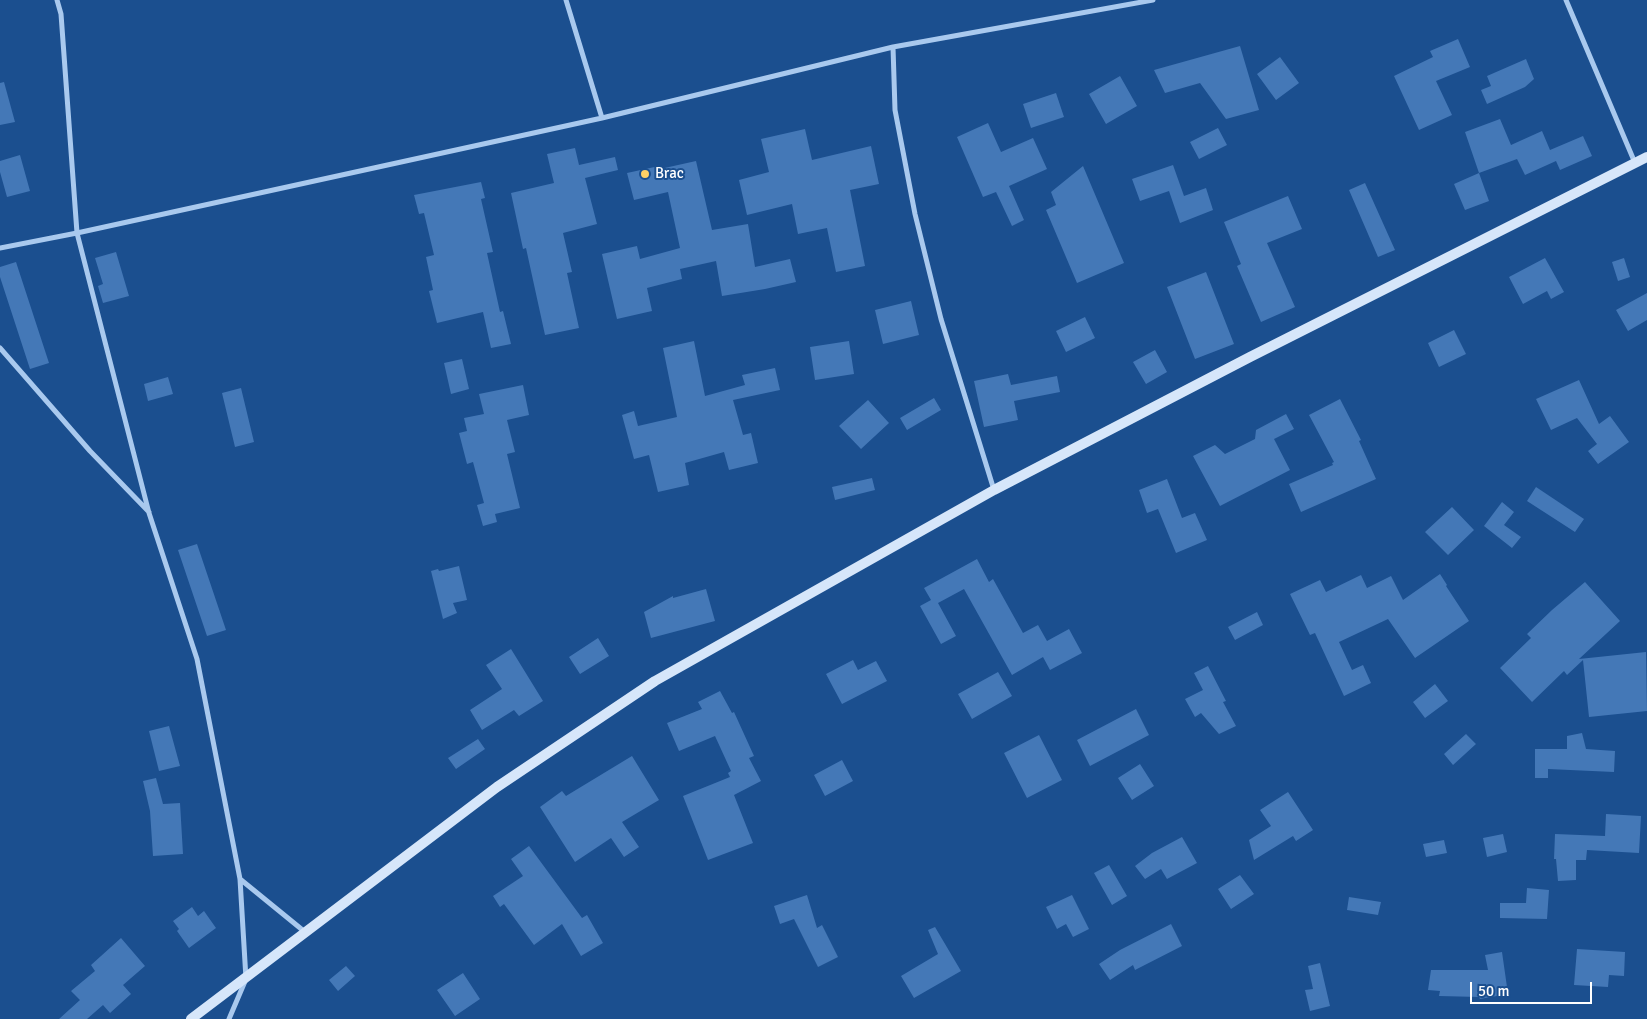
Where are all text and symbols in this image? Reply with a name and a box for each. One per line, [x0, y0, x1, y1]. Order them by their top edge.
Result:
place label: Brac [655, 165, 684, 183]
marker: Brac [639, 168, 651, 180]
scale bar [1472, 972, 1594, 1004]
text: 50 m [1478, 982, 1509, 1000]

